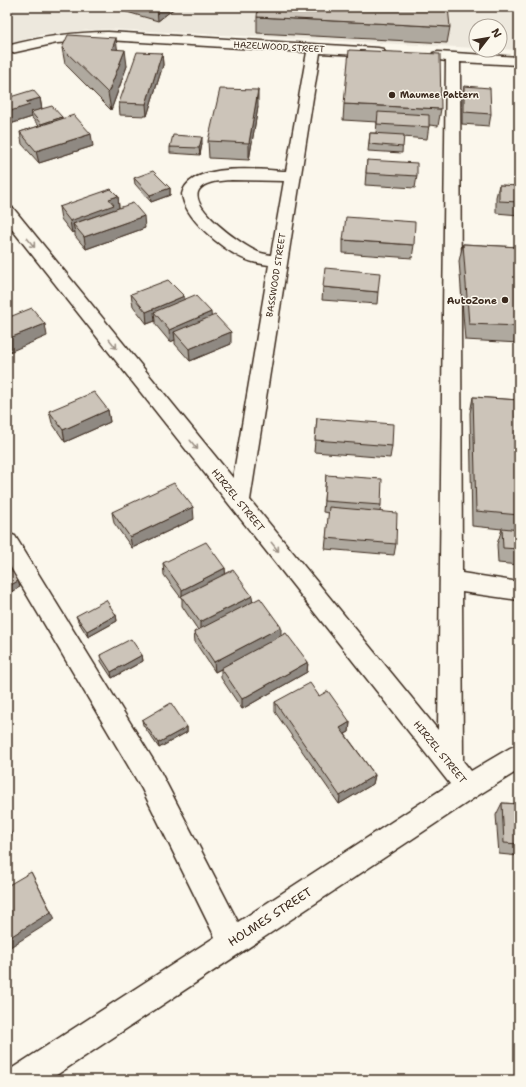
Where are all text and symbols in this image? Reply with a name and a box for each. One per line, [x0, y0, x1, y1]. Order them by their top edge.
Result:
north arrow [468, 18, 508, 58]
text: N [487, 26, 505, 41]
street label: HAZELWOOD STREET [233, 39, 325, 55]
place label: Maumee Pattern [400, 89, 479, 101]
marker: Maumee Pattern [387, 90, 397, 100]
street label: BASSWOOD STREET [263, 232, 289, 318]
one-way arrow [27, 237, 36, 248]
place label: AutoZone [447, 294, 497, 307]
marker: AutoZone [500, 295, 510, 305]
one-way arrow [108, 339, 117, 349]
one-way arrow [190, 440, 198, 451]
street label: HIRZEL STREET [209, 466, 267, 534]
one-way arrow [271, 541, 280, 552]
street label: HIRZEL STREET [411, 718, 469, 786]
street label: HOLMES STREET [225, 883, 316, 950]

